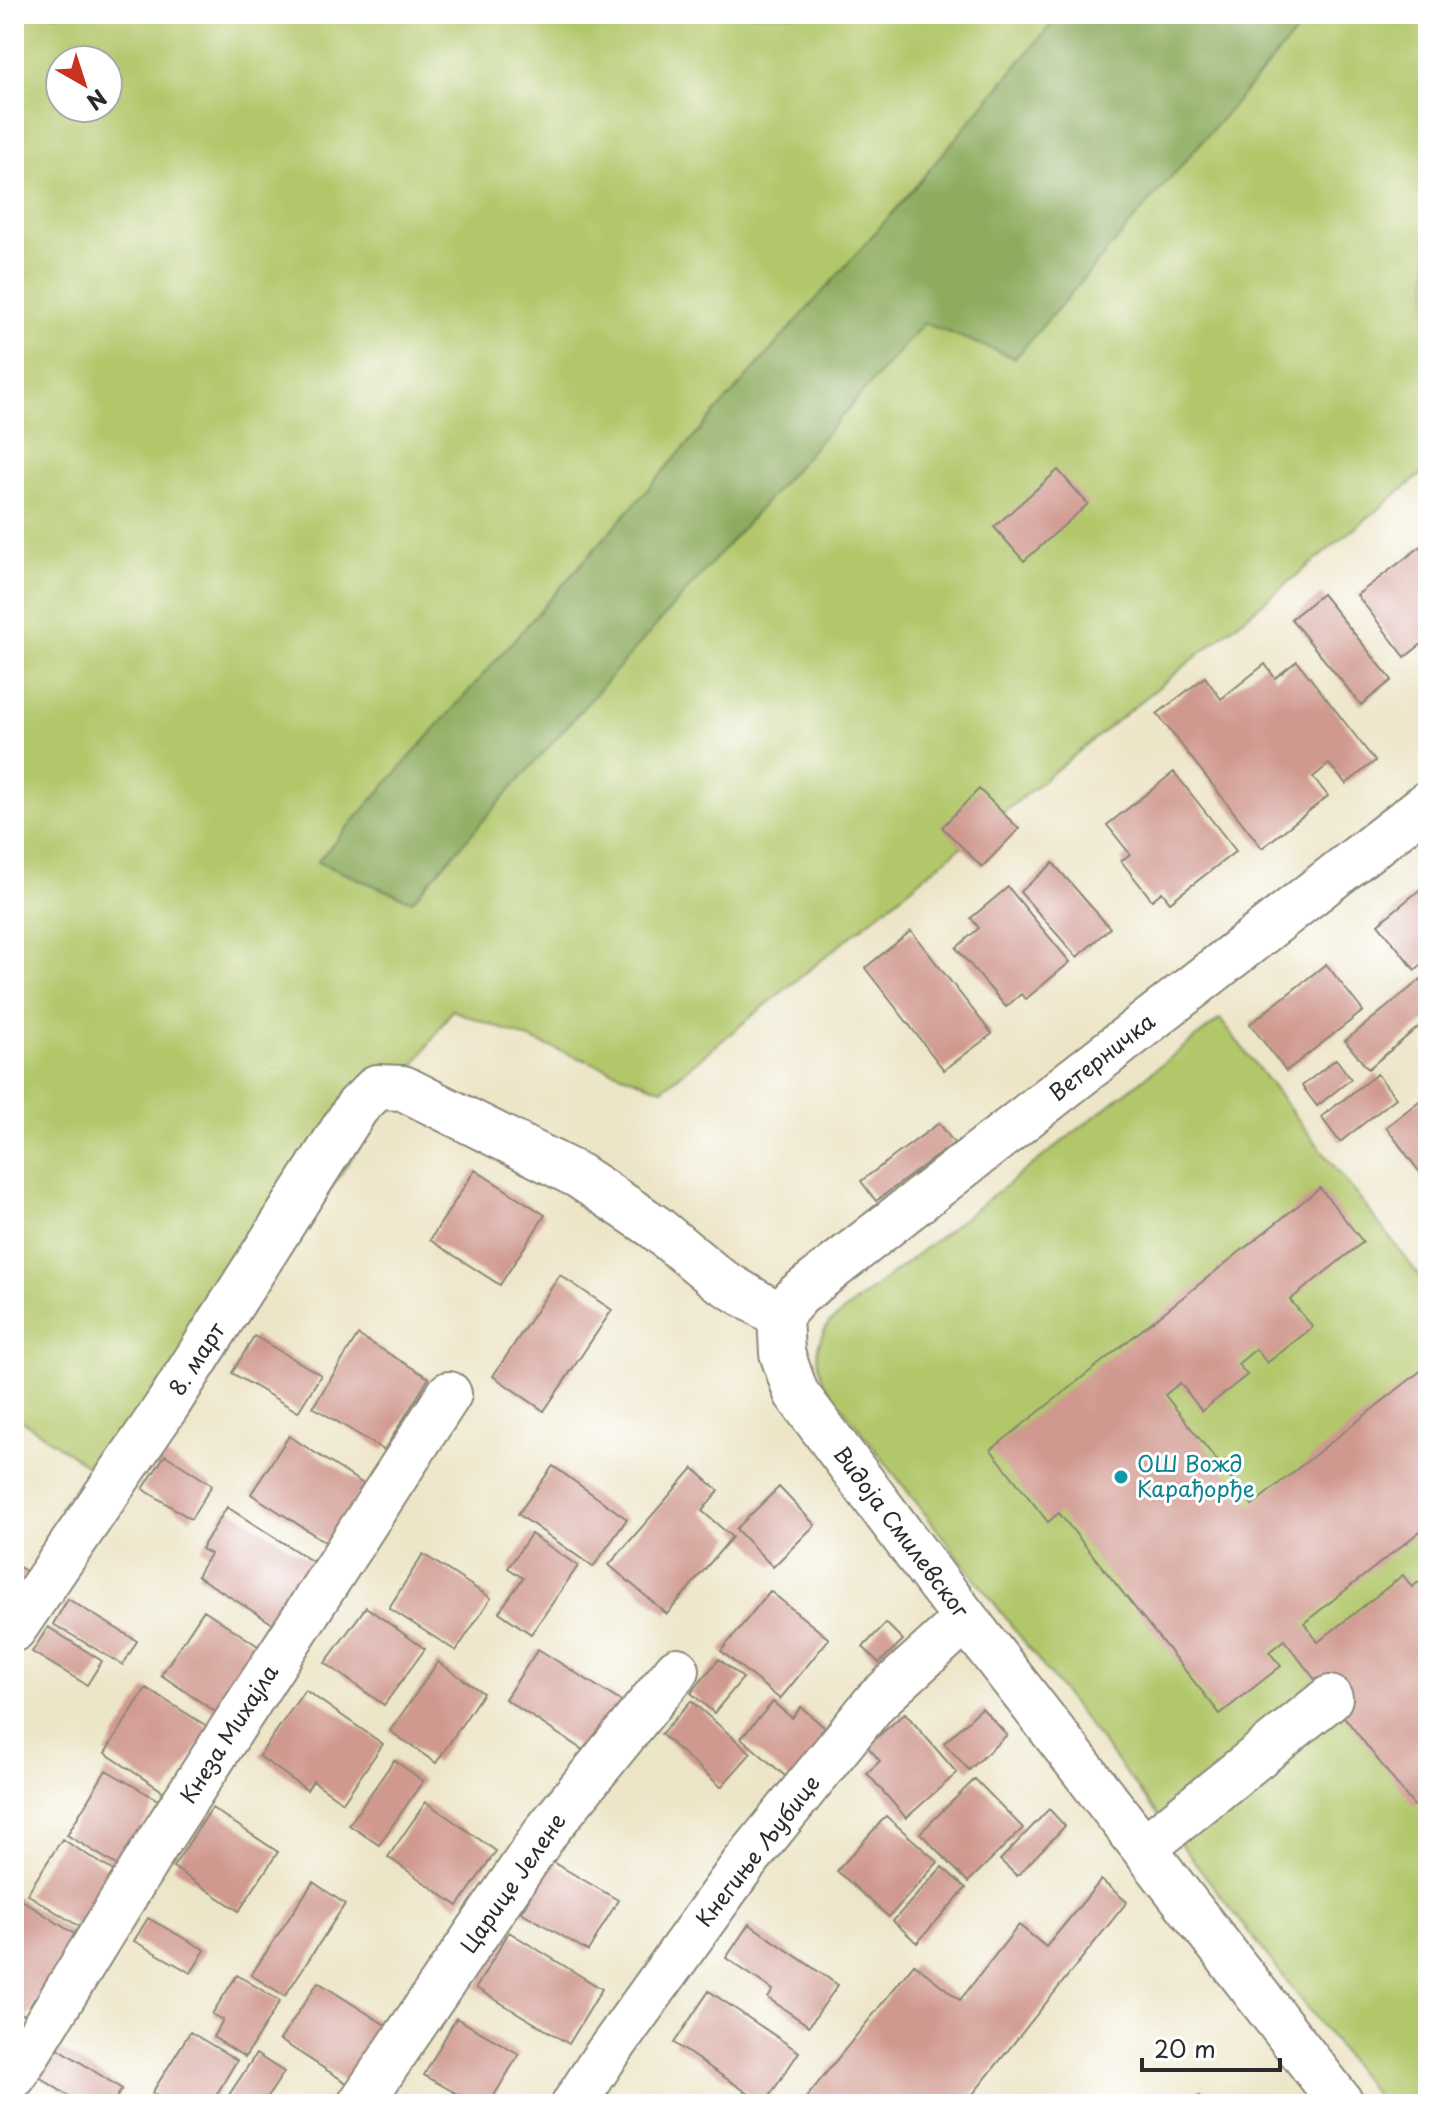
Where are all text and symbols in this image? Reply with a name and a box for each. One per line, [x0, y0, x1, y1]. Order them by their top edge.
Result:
north arrow [44, 44, 124, 124]
text: N [80, 82, 115, 119]
street label: Ветерничка [1041, 1004, 1161, 1108]
street label: 8. март [160, 1315, 232, 1401]
street label: Видоја Смилевског [827, 1438, 978, 1624]
place label: ОШ Вожд Карађорђе [1137, 1446, 1255, 1504]
marker: ОШ Вожд Карађорђе [1112, 1468, 1130, 1486]
street label: Кнеза Михајла [170, 1657, 285, 1809]
street label: Кнегиње Љубице [687, 1767, 827, 1933]
street label: Царице Јелене [451, 1805, 572, 1959]
scale bar [1142, 2022, 1280, 2072]
text: 20 m [1154, 2030, 1216, 2066]

